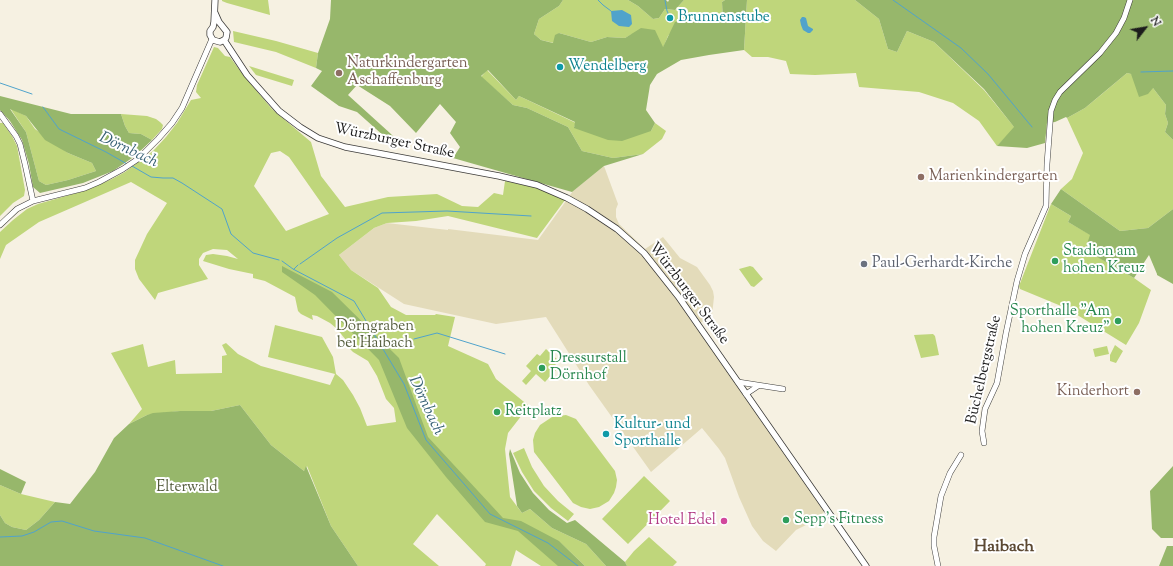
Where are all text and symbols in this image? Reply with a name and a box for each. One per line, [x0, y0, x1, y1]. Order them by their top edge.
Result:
north arrow [1125, 8, 1165, 48]
place label: Brunnenstube [678, 9, 770, 27]
marker: Brunnenstube [665, 13, 675, 23]
text: N [1146, 14, 1164, 30]
place label: Naturkindergarten Aschaffenburg [347, 55, 468, 90]
place label: Wendelberg [568, 58, 647, 76]
marker: Wendelberg [555, 62, 565, 72]
marker: Naturkindergarten Aschaffenburg [334, 68, 344, 78]
street label: Würzburger Straße [332, 120, 456, 164]
water label: Dörnbach [95, 129, 161, 173]
place label: Marienkindergarten [929, 168, 1058, 186]
marker: Marienkindergarten [916, 172, 926, 182]
street label: Würzburger Straße [644, 240, 732, 348]
place label: Stadion am hohen Kreuz [1063, 243, 1145, 278]
place label: Paul-Gerhardt-Kirche [872, 255, 1012, 273]
marker: Stadion am hohen Kreuz [1050, 256, 1060, 266]
marker: Paul-Gerhardt-Kirche [859, 259, 869, 269]
place label: Sporthalle "Am hohen Kreuz" [1010, 303, 1110, 338]
street label: Büchelbergstraße [964, 314, 1006, 426]
marker: Sporthalle "Am hohen Kreuz" [1113, 316, 1123, 326]
park label: Dörngraben bei Haibach [336, 318, 414, 353]
place label: Dressurstall Dörnhof [550, 350, 627, 385]
marker: Dressurstall Dörnhof [537, 363, 547, 373]
water label: Dörnbach [403, 373, 447, 439]
place label: Kinderhort [1057, 383, 1129, 401]
marker: Kinderhort [1132, 387, 1142, 397]
place label: Reitplatz [505, 403, 562, 421]
marker: Reitplatz [492, 407, 502, 417]
place label: Kultur- und Sporthalle [614, 416, 691, 451]
marker: Kultur- und Sporthalle [601, 429, 611, 439]
park label: Elterwald [156, 479, 218, 497]
place label: Sepp's Fitness [794, 511, 883, 529]
place label: Hotel Edel [648, 512, 716, 530]
marker: Sepp's Fitness [781, 515, 791, 525]
marker: Hotel Edel [719, 516, 729, 526]
district label: Haibach [974, 538, 1034, 558]

